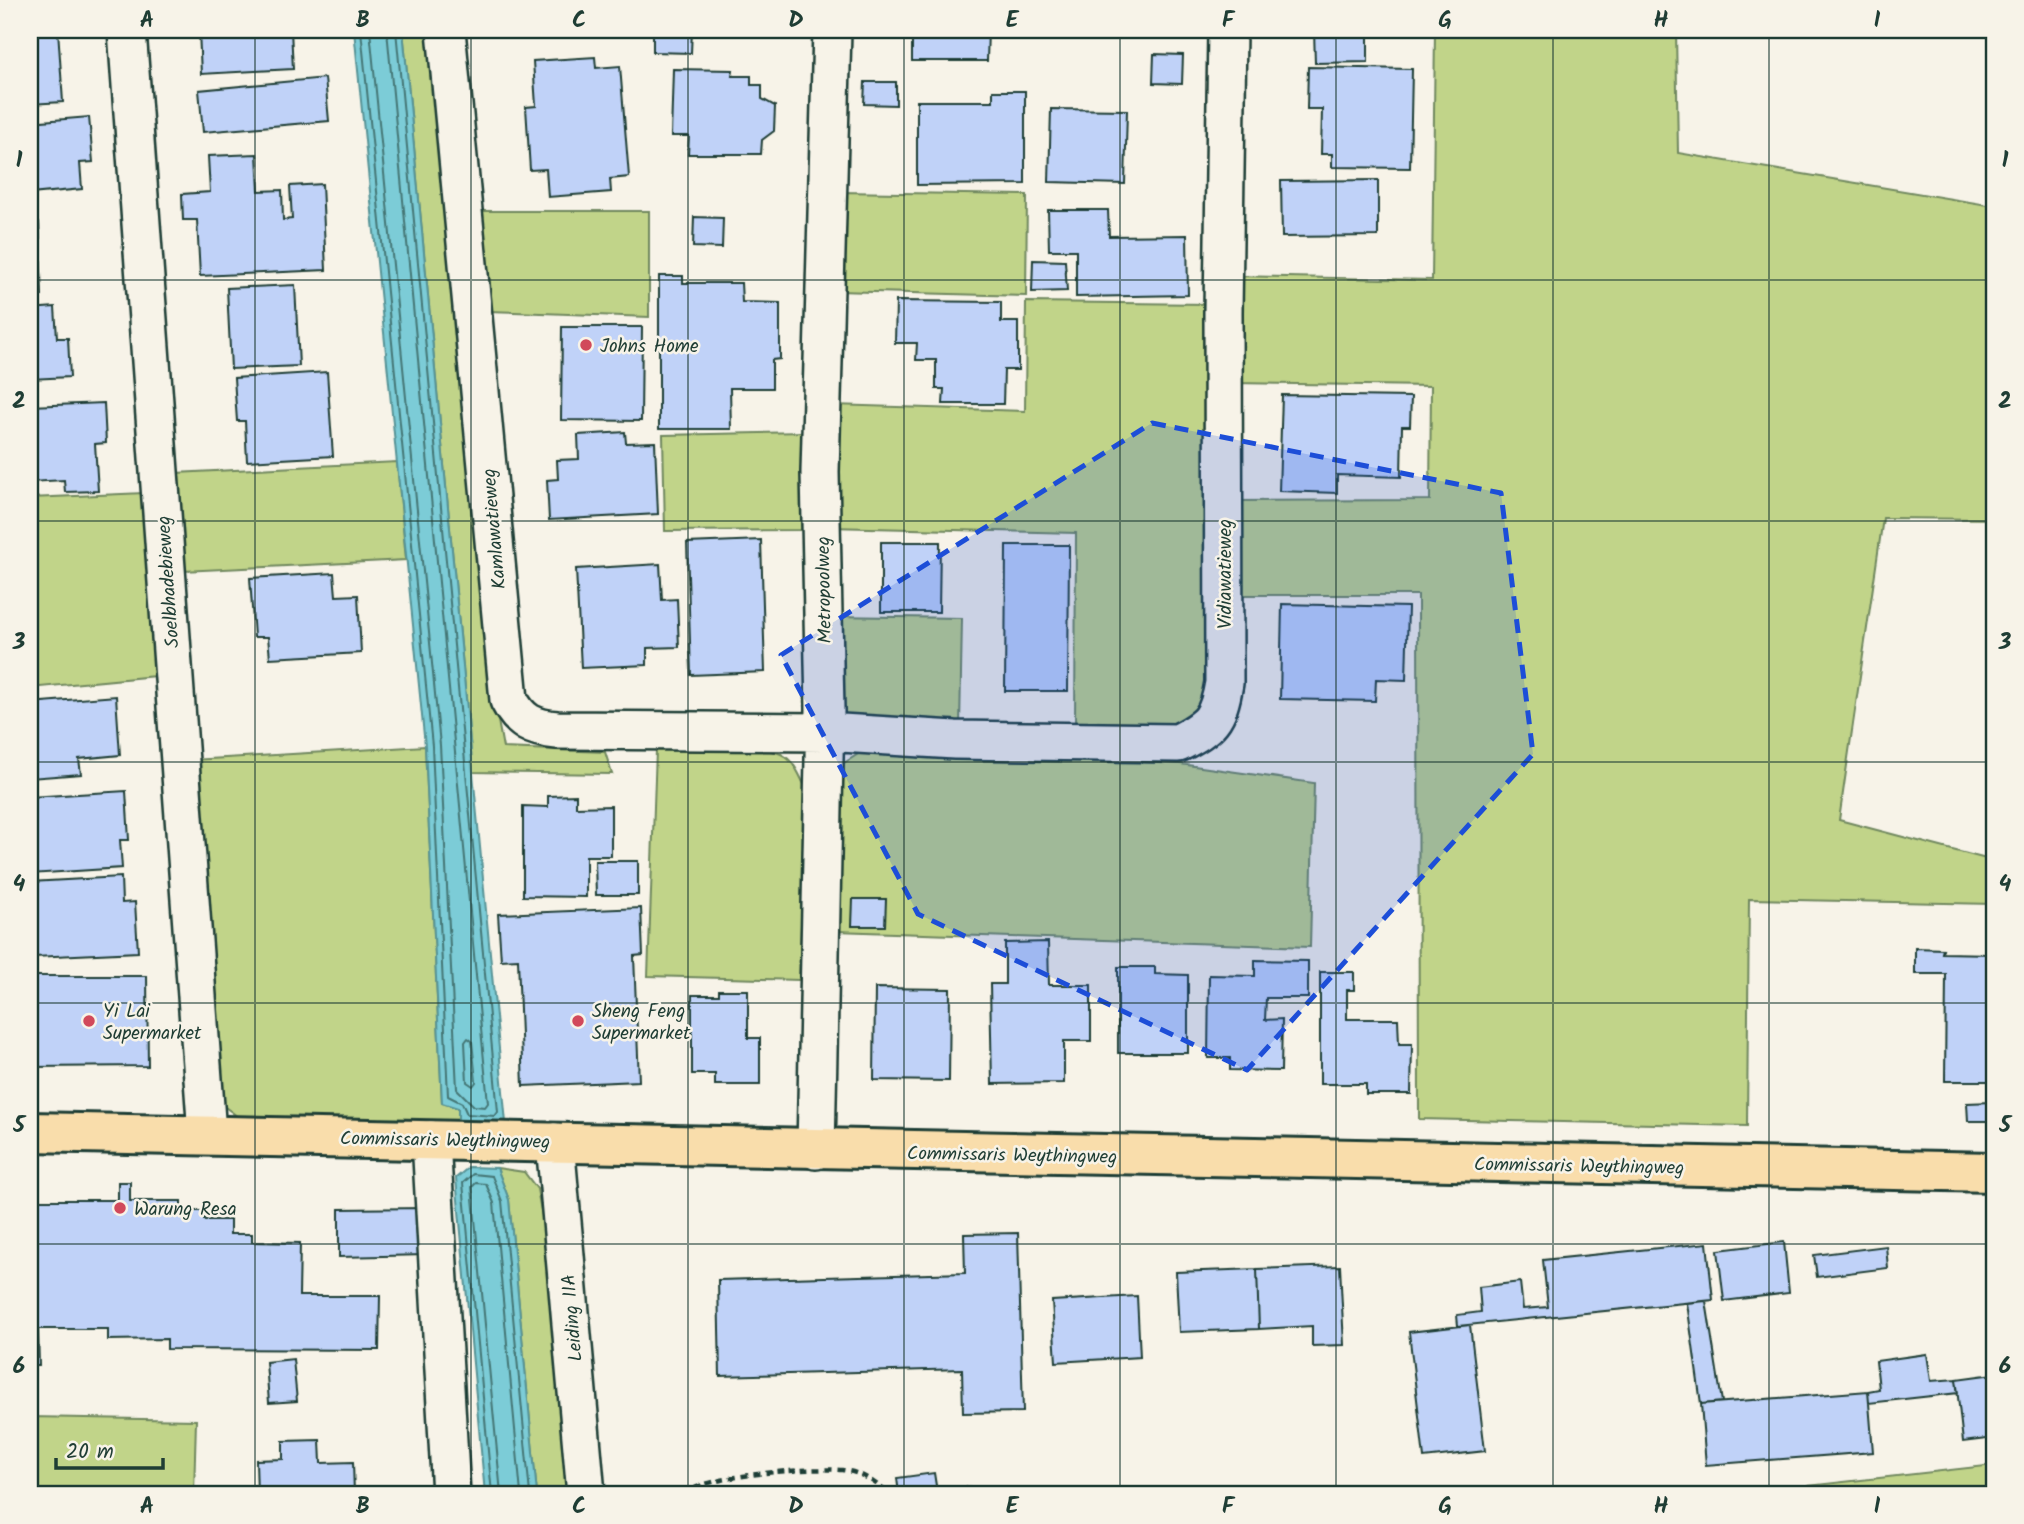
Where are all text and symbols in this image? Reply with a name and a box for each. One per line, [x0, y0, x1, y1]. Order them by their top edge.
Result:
text: A [140, 3, 154, 39]
text: B [356, 3, 370, 39]
text: C [572, 3, 586, 39]
text: D [788, 3, 804, 39]
text: E [1006, 3, 1020, 39]
text: F [1222, 3, 1236, 39]
text: G [1438, 3, 1452, 39]
text: H [1654, 3, 1669, 39]
text: I [1873, 3, 1881, 39]
text: 1 [16, 143, 23, 179]
text: 1 [2002, 143, 2009, 179]
place label: Johns Home [600, 332, 699, 362]
marker: Johns Home [578, 337, 594, 353]
text: 2 [12, 384, 26, 420]
text: 2 [1998, 384, 2012, 420]
street label: Kamlawatieweg [475, 467, 515, 591]
street label: Soelbhadebieweg [149, 515, 189, 649]
street label: Vidiawatieweg [1211, 519, 1241, 629]
street label: Metropoolweg [809, 536, 841, 644]
text: 3 [12, 625, 26, 661]
text: 3 [1998, 625, 2012, 661]
text: 4 [13, 867, 26, 903]
text: 4 [1999, 867, 2012, 903]
place label: Yi Lai Supermarket [103, 997, 202, 1049]
place label: Sheng Feng Supermarket [592, 997, 691, 1049]
marker: Yi Lai Supermarket [81, 1013, 97, 1029]
marker: Sheng Feng Supermarket [570, 1013, 586, 1029]
text: 5 [12, 1108, 27, 1144]
text: 5 [1998, 1108, 2013, 1144]
street label: Commissaris Weythingweg [340, 1124, 550, 1158]
street label: Commissaris Weythingweg [907, 1139, 1117, 1173]
street label: Commissaris Weythingweg [1474, 1150, 1684, 1184]
place label: Warung Resa [134, 1195, 237, 1225]
marker: Warung Resa [112, 1200, 128, 1216]
street label: Leiding 11A [554, 1273, 592, 1363]
text: 6 [13, 1349, 25, 1385]
text: 6 [1999, 1349, 2011, 1385]
scale bar [56, 1426, 163, 1470]
text: 20 m [66, 1436, 114, 1469]
text: A [140, 1489, 154, 1524]
text: B [356, 1489, 370, 1524]
text: C [572, 1489, 586, 1524]
text: D [788, 1489, 804, 1524]
text: E [1006, 1489, 1020, 1524]
text: F [1222, 1489, 1236, 1524]
text: G [1438, 1489, 1452, 1524]
text: H [1654, 1489, 1669, 1524]
text: I [1873, 1489, 1881, 1524]

